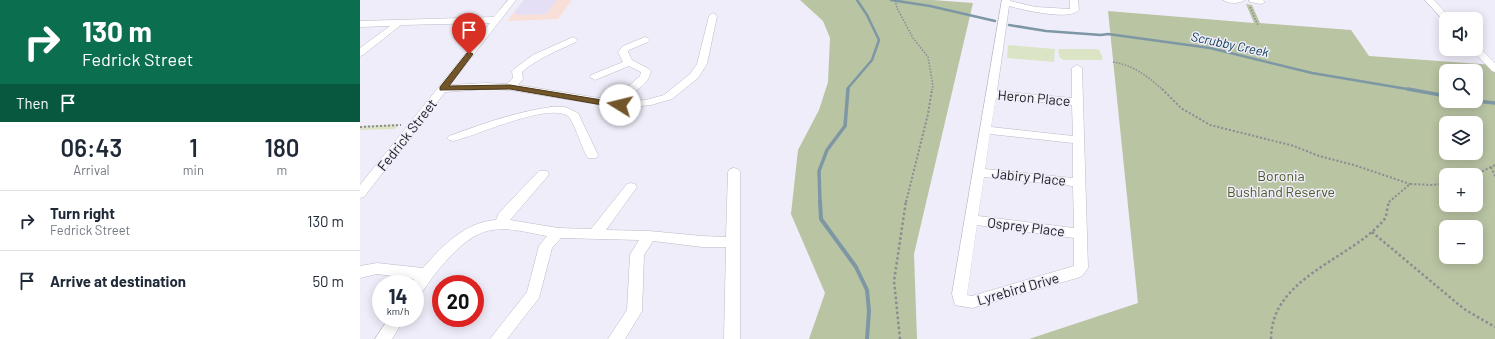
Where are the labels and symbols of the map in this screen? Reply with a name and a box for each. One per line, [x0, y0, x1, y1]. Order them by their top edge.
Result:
pin [452, 13, 486, 54]
water label: Scrubby Creek [1190, 28, 1271, 60]
position arrow [599, 84, 641, 126]
street label: Heron Place [997, 86, 1071, 109]
street label: Fedrick Street [373, 95, 440, 174]
street label: Jabiry Place [991, 164, 1067, 189]
park label: Boronia Bushland Reserve [1227, 167, 1335, 200]
street label: Osprey Place [986, 213, 1066, 240]
street label: Lyrebird Drive [975, 269, 1061, 308]
speed limit sign: 20 [432, 275, 484, 327]

